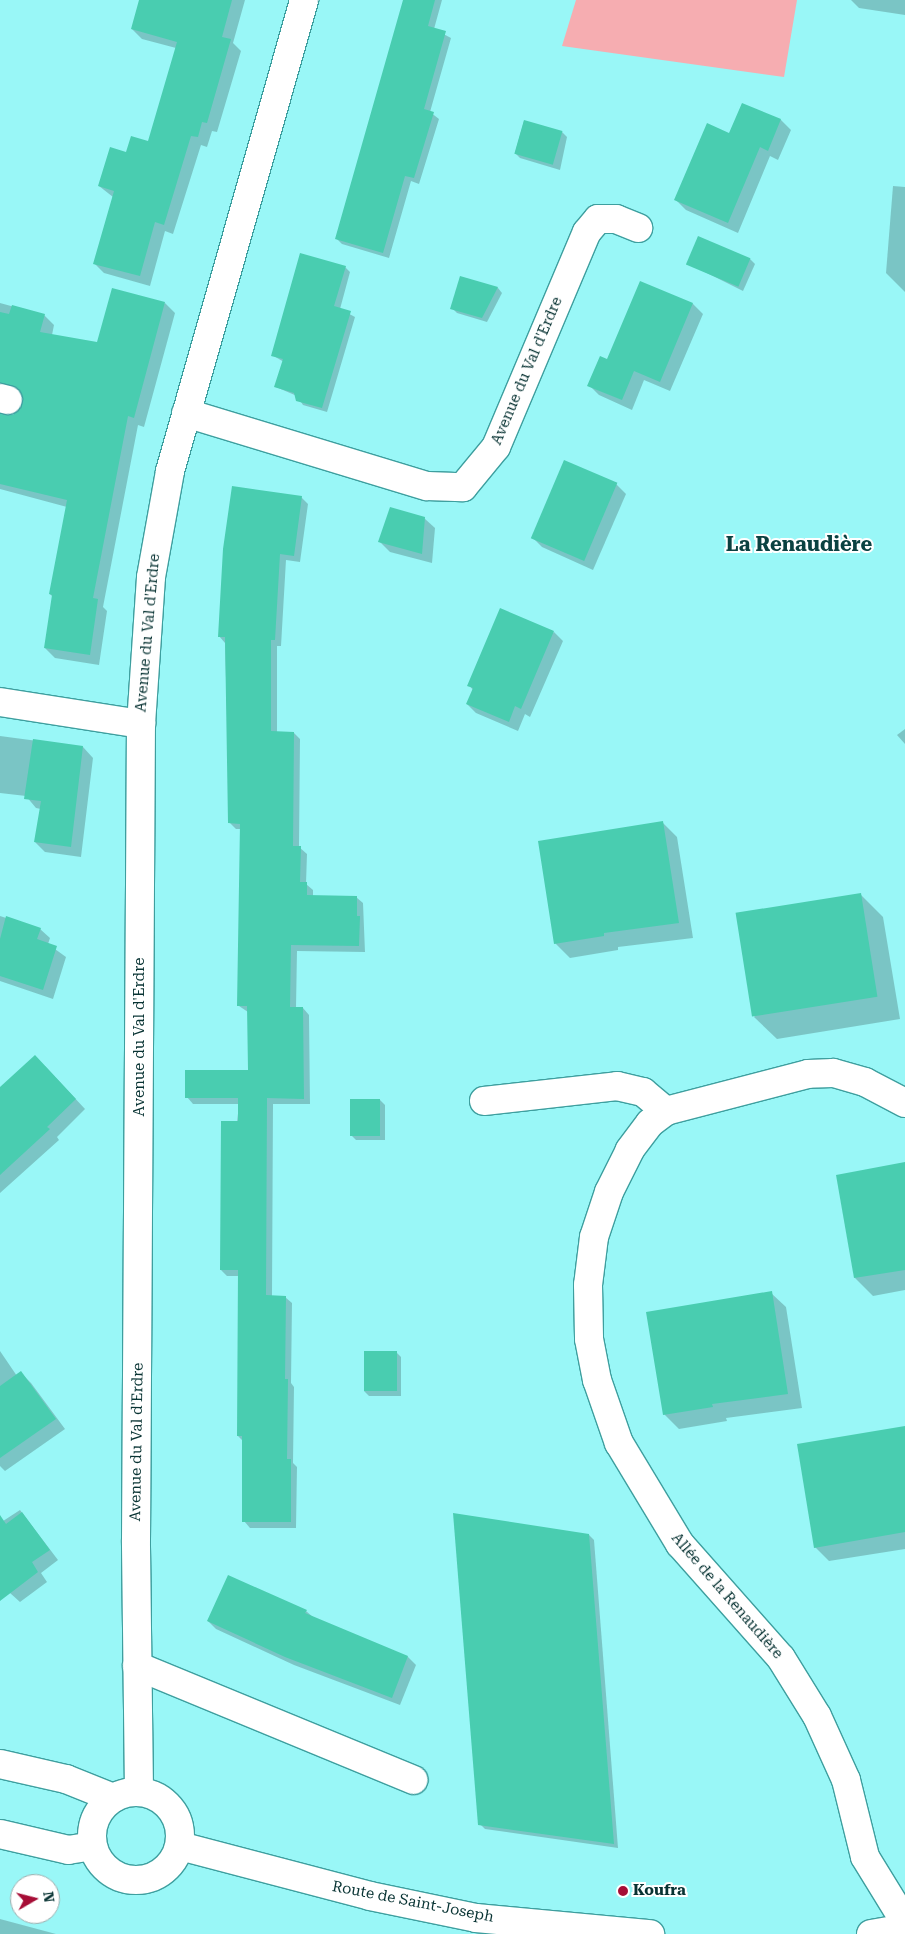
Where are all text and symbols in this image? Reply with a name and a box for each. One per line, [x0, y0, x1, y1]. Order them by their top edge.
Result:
street label: Avenue du Val d'Erdre [488, 294, 566, 448]
district label: La Renaudière [726, 532, 872, 556]
street label: Avenue du Val d'Erdre [132, 553, 164, 713]
street label: Avenue du Val d'Erdre [131, 958, 149, 1116]
street label: Avenue du Val d'Erdre [127, 1362, 147, 1522]
street label: Allée de la Renaudière [667, 1529, 787, 1663]
north arrow [10, 1874, 60, 1924]
street label: Route de Saint-Joseph [331, 1877, 495, 1927]
place label: Koufra [633, 1882, 686, 1900]
marker: Koufra [617, 1885, 629, 1897]
text: N [40, 1891, 58, 1904]

